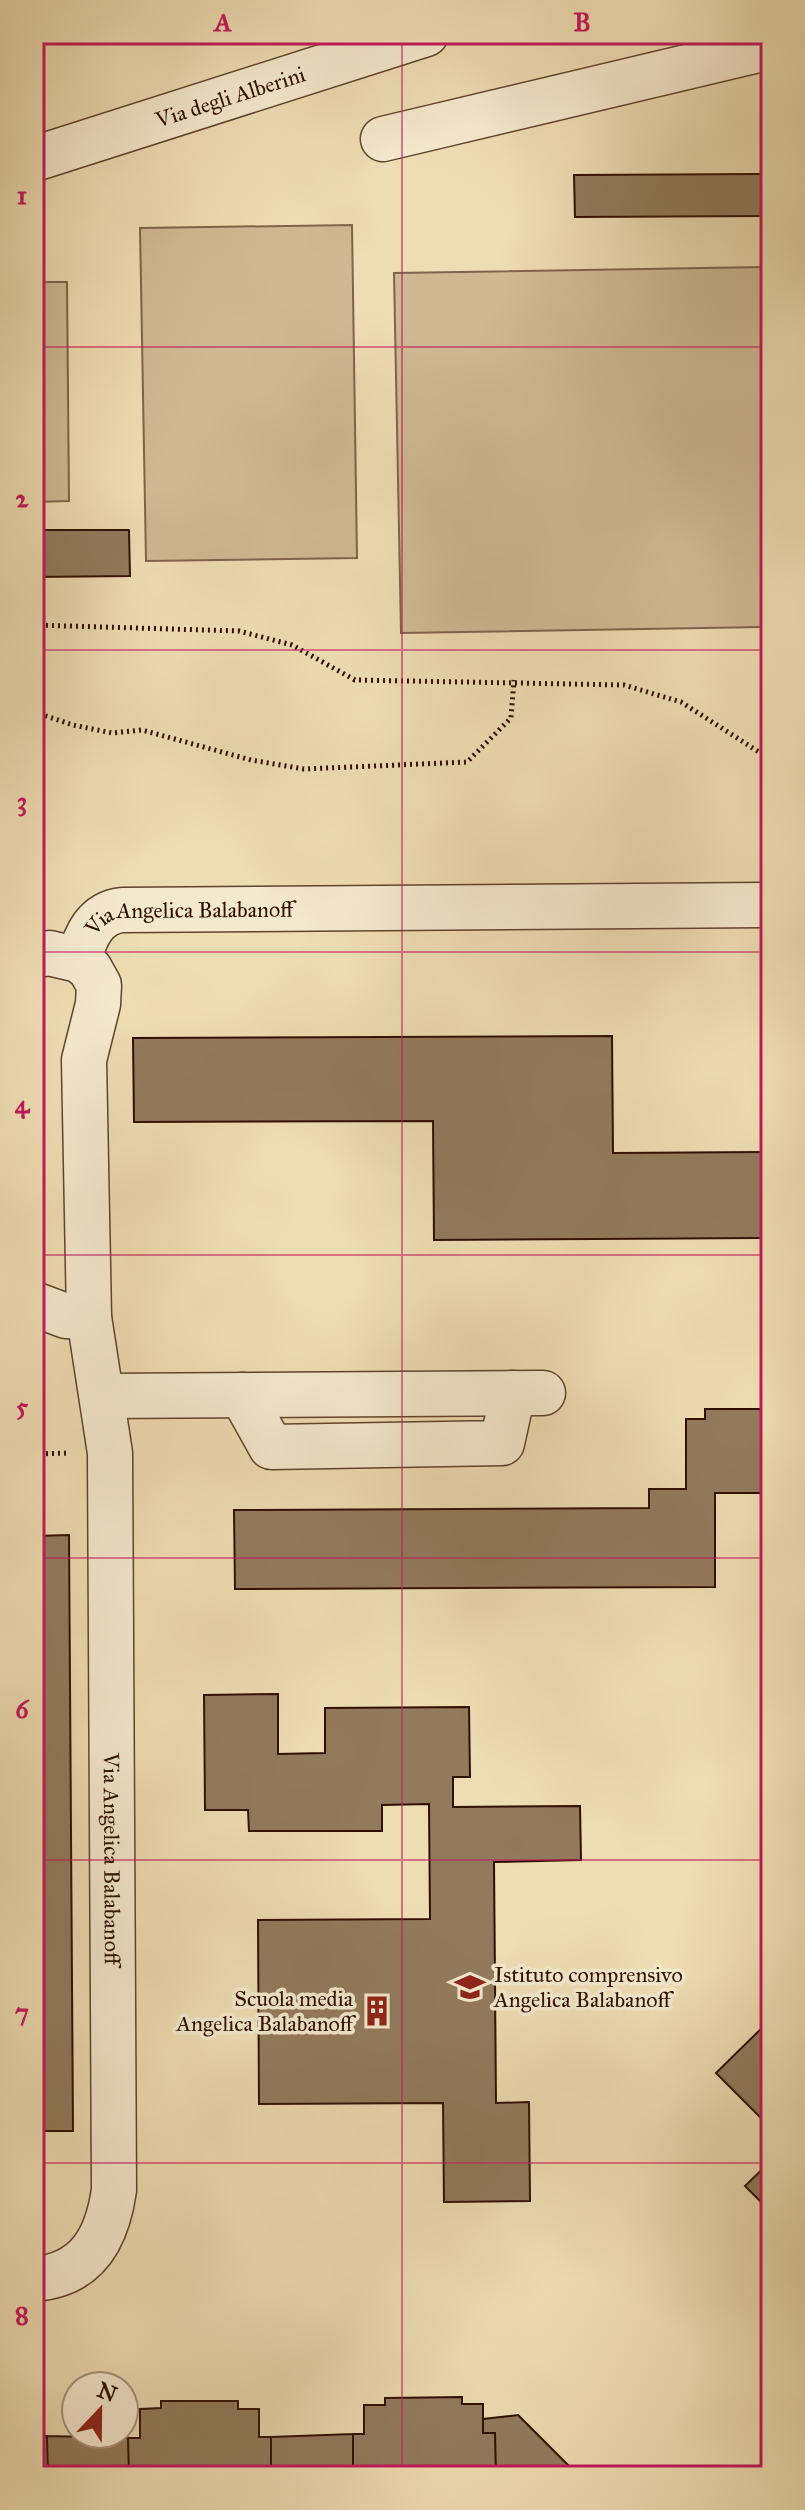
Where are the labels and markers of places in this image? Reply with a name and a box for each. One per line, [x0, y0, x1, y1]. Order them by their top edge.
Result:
place label: Istituto comprensivo Angelica Balabanoff [493, 1961, 683, 2013]
school or university icon: Istituto comprensivo Angelica Balabanoff [453, 1970, 487, 2004]
place label: Scuola media Angelica Balabanoff [175, 1985, 357, 2037]
building icon: Scuola media Angelica Balabanoff [360, 1994, 394, 2028]

